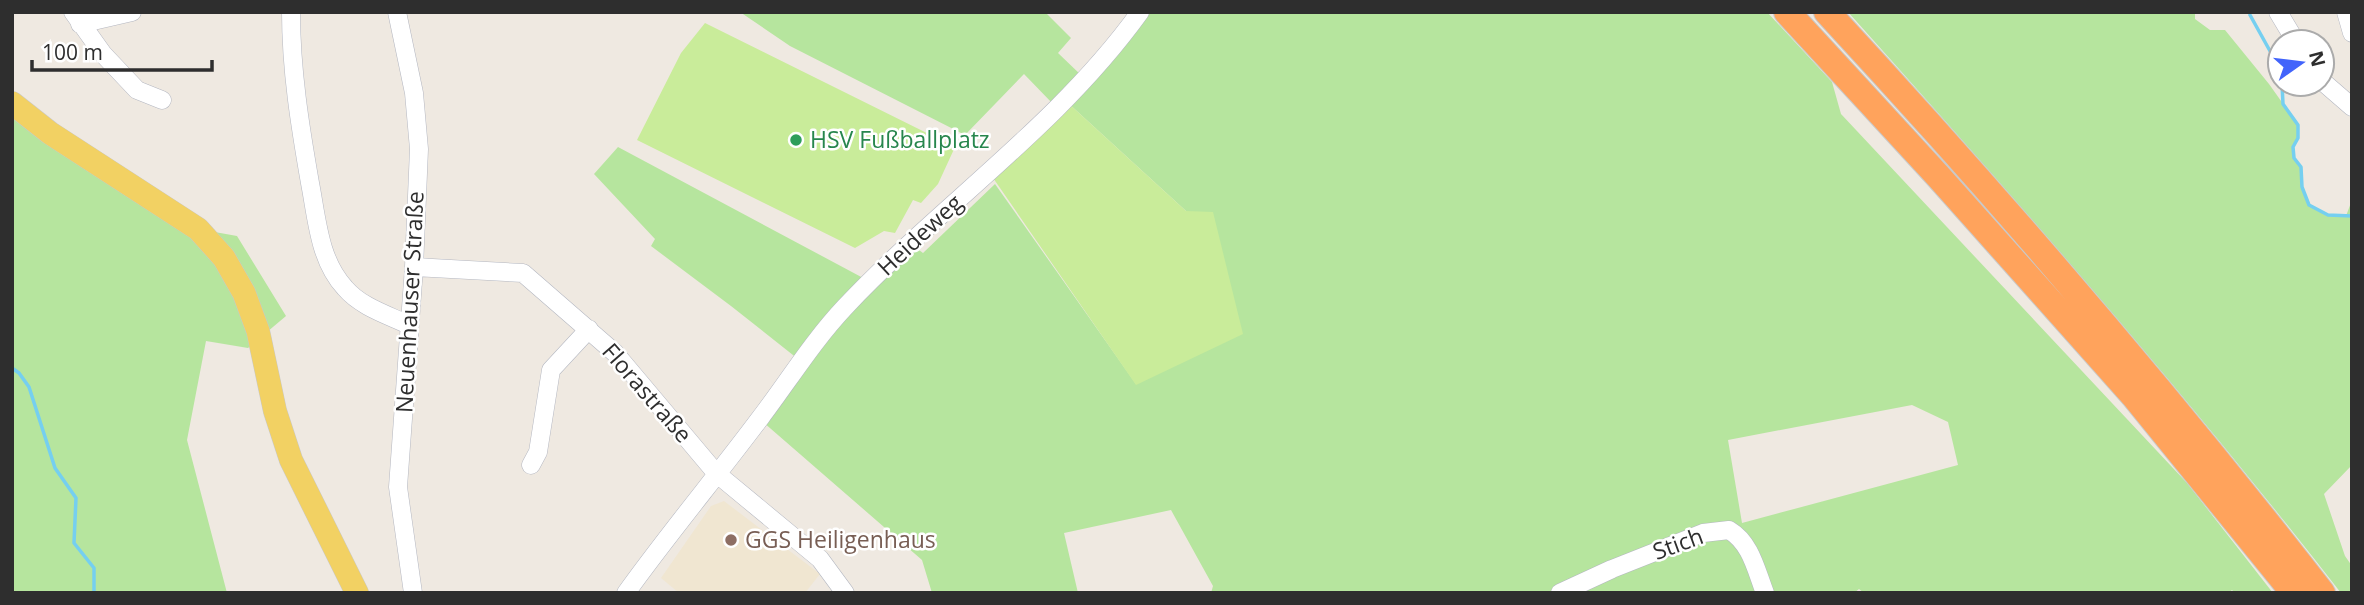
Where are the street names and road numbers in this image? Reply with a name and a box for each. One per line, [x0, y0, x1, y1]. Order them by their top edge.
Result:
street label: Heideweg [870, 186, 969, 282]
street label: Neuenhauser Straße [387, 190, 431, 414]
street label: Florastraße [596, 336, 700, 449]
street label: Stich [1648, 519, 1707, 567]

